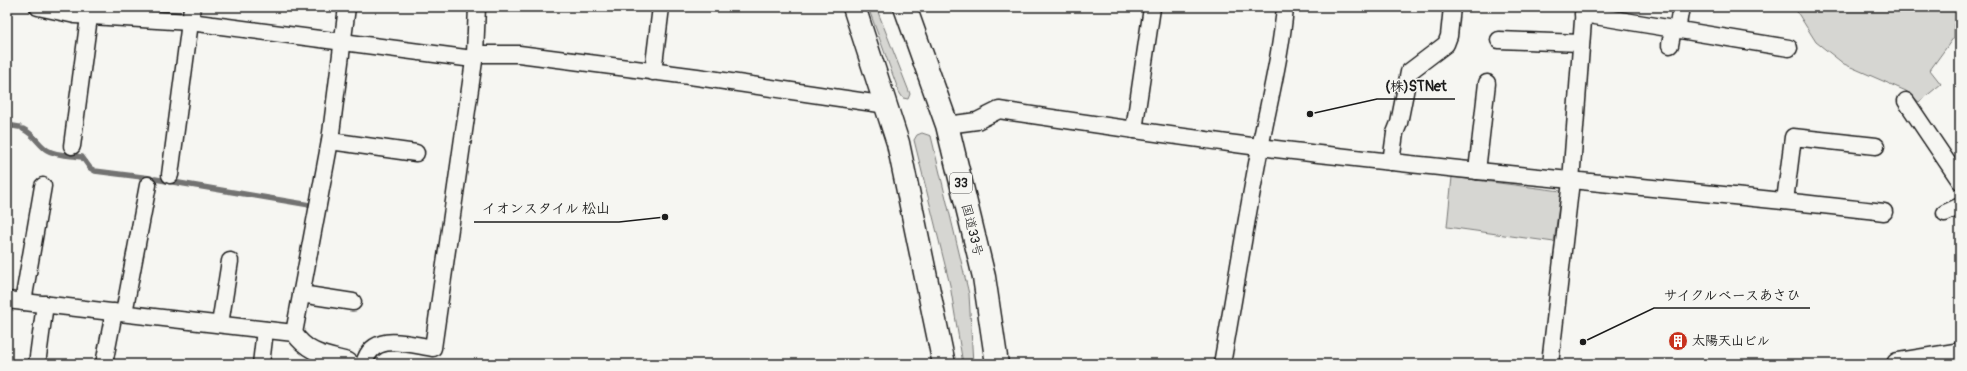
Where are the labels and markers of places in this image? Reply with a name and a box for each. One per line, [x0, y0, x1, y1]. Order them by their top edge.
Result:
callout: (株)STNet [1377, 73, 1455, 99]
callout: イオンスタイル 松山 [474, 196, 619, 222]
callout: サイクルベースあさひ [1654, 282, 1810, 308]
building icon: 太陽天山ビル [1667, 330, 1689, 352]
place label: 太陽天山ビル [1692, 333, 1770, 349]

